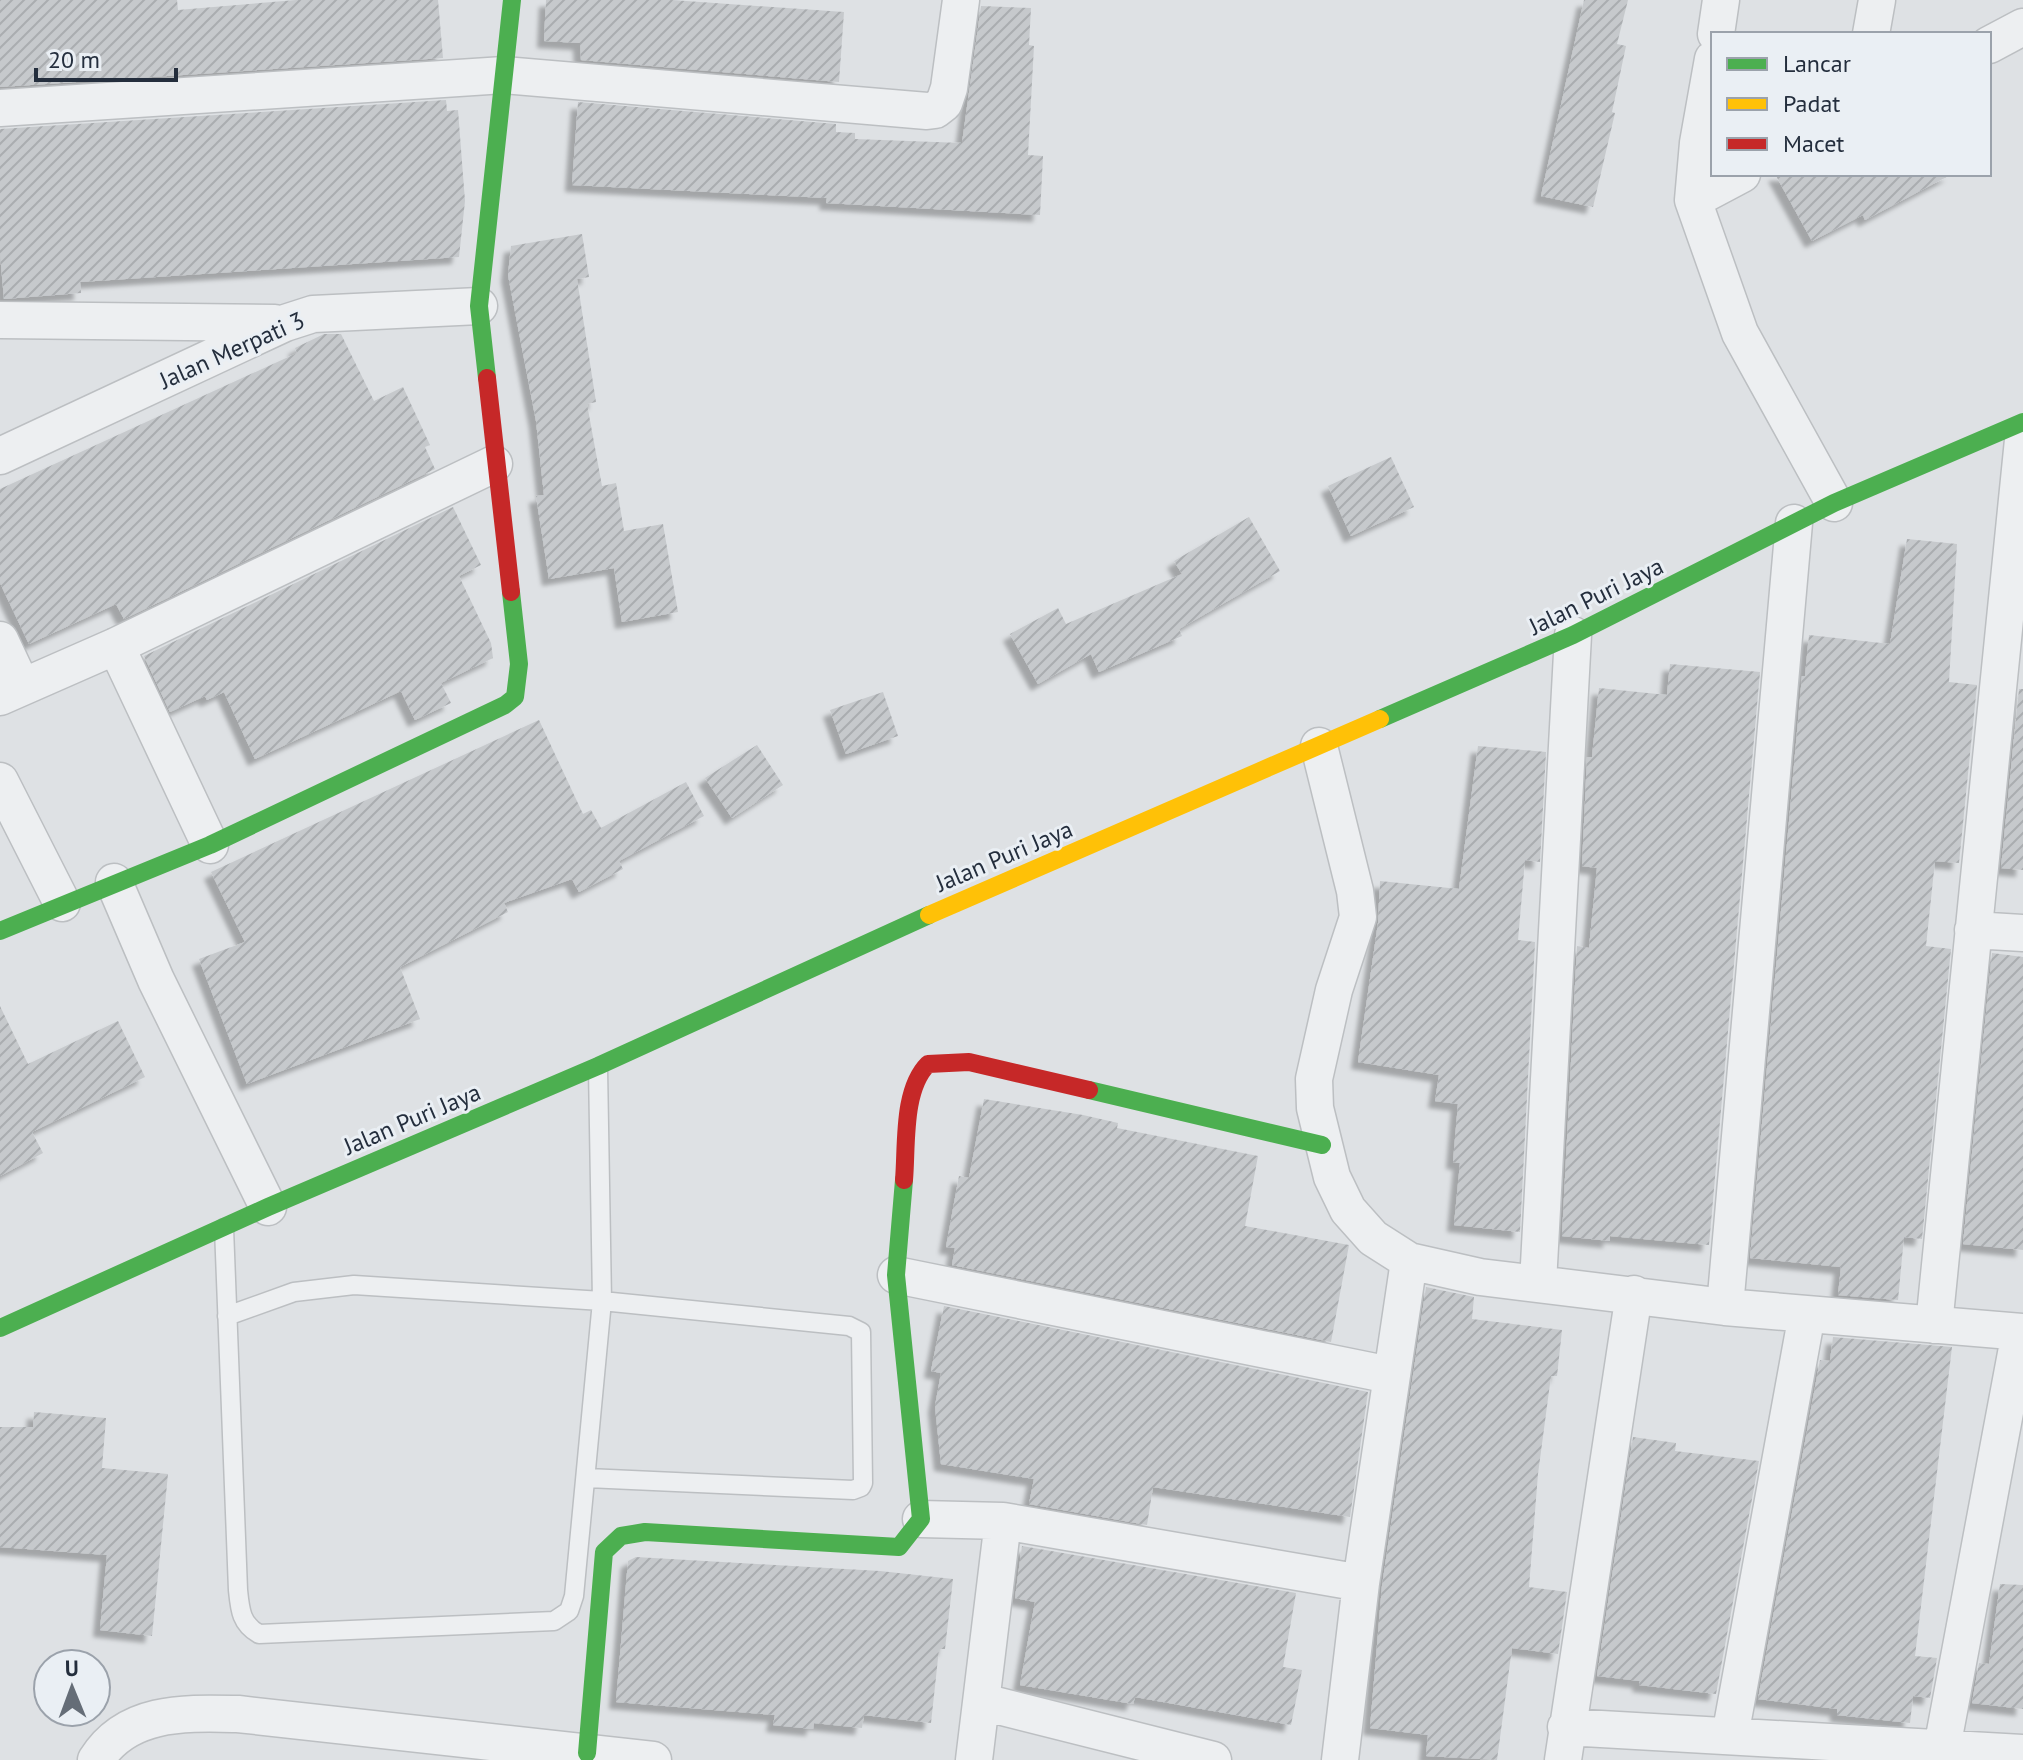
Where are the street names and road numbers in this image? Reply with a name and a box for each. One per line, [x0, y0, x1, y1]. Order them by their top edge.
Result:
street label: Jalan Merpati 3 [154, 304, 309, 396]
street label: Jalan Puri Jaya [1523, 550, 1668, 642]
street label: Jalan Puri Jaya [930, 813, 1077, 899]
street label: Jalan Puri Jaya [338, 1076, 485, 1162]

